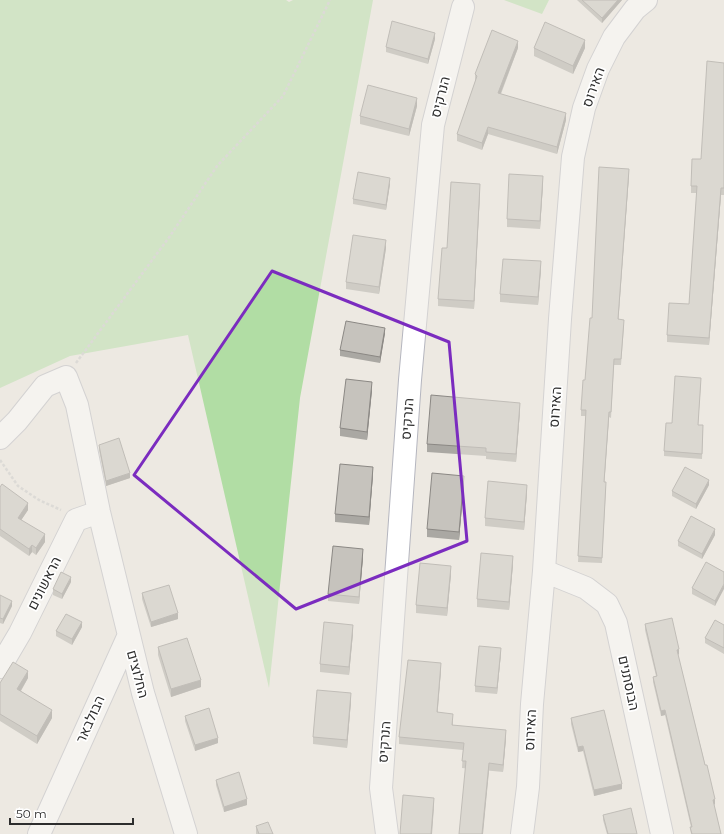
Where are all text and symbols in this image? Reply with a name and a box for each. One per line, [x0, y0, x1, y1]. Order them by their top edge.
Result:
street label: האירוס [577, 64, 609, 110]
street label: הנרקיס [426, 74, 454, 120]
street label: האירוס [545, 386, 565, 428]
street label: הנרקיס [397, 397, 417, 441]
street label: הראשונים [23, 553, 65, 613]
street label: החלוצים [123, 648, 153, 700]
street label: הבוסתנים [614, 654, 644, 712]
street label: הבולבאר [72, 692, 108, 746]
street label: האירוס [520, 709, 540, 751]
street label: הנרקיס [374, 720, 394, 764]
scale bar [10, 800, 133, 826]
text: 50 m [16, 806, 47, 821]

